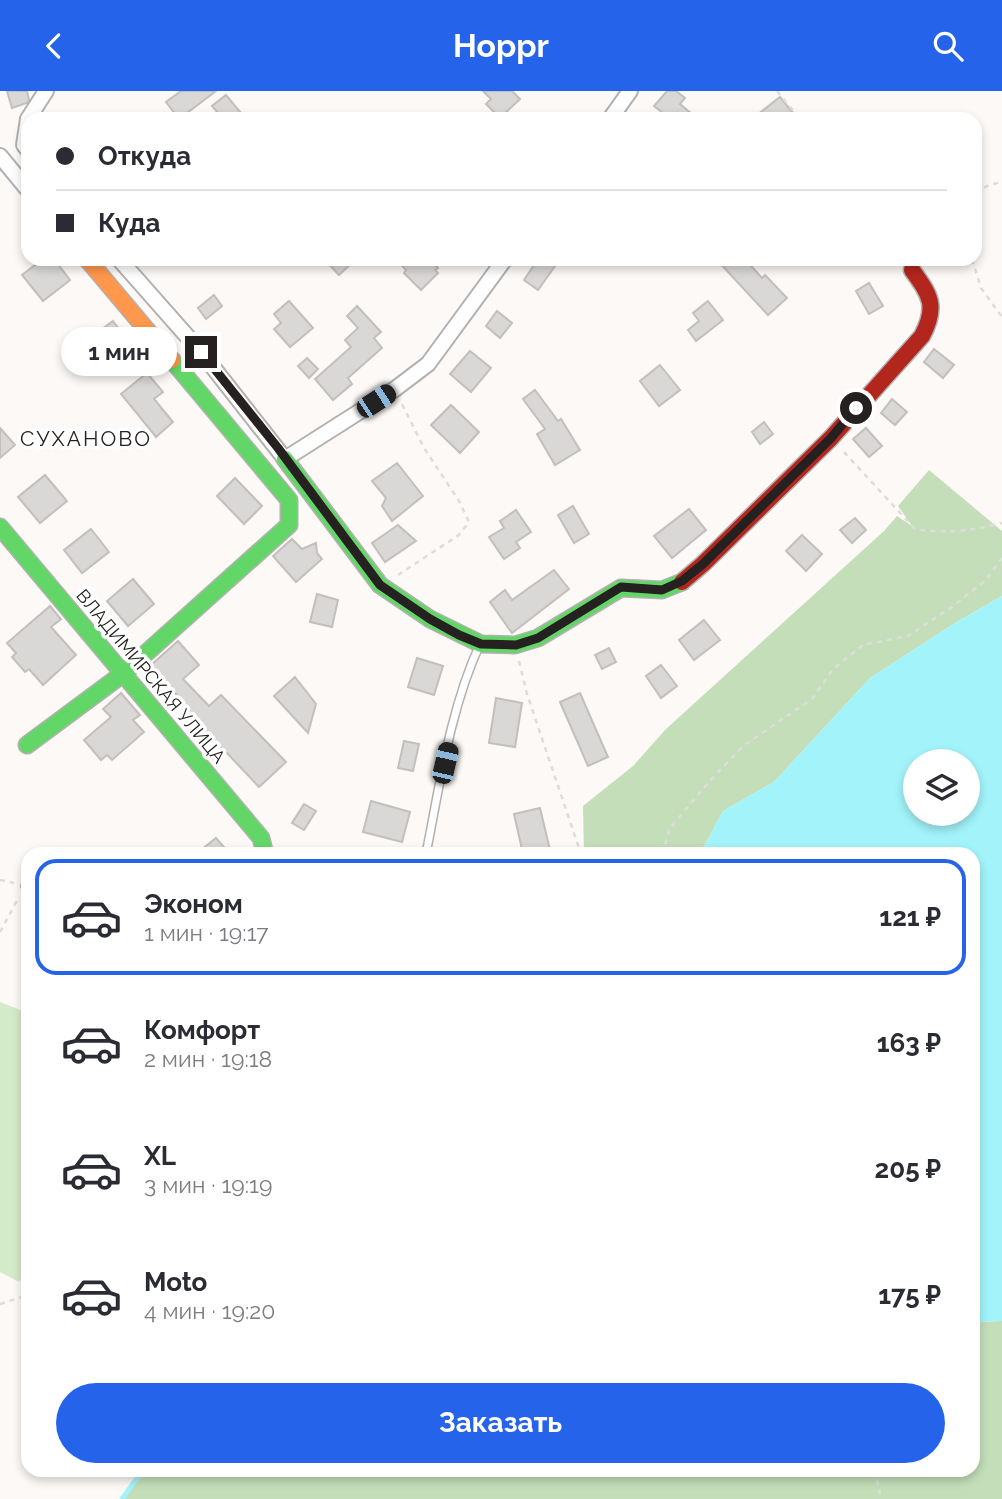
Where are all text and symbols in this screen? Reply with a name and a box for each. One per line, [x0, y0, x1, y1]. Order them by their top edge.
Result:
icon: back [35, 27, 73, 65]
text: Hoppr [453, 27, 549, 64]
icon: search [929, 27, 967, 65]
text: Откуда [98, 141, 191, 171]
text: Куда [98, 208, 161, 238]
callout: 1 мин [61, 327, 176, 377]
route end [185, 336, 217, 368]
text: 1 мин [88, 338, 150, 365]
car [353, 381, 400, 421]
route start [840, 392, 872, 424]
district label: СУХАНОВО [20, 426, 152, 451]
street label: ВЛАДИМИРСКАЯ УЛИЦА [72, 585, 230, 767]
car [431, 740, 460, 786]
map controls [903, 749, 980, 826]
button: layers [903, 749, 980, 826]
icon: car [60, 886, 123, 949]
text: Эконом [144, 889, 243, 919]
text: 121 ₽ [879, 902, 941, 932]
text: 1 мин · 19:17 [144, 919, 269, 946]
icon: car [60, 1012, 123, 1075]
text: Комфорт [144, 1015, 260, 1045]
text: 163 ₽ [877, 1028, 941, 1058]
text: 2 мин · 19:18 [144, 1045, 272, 1072]
icon: car [60, 1138, 123, 1201]
text: XL [144, 1141, 176, 1171]
text: 205 ₽ [875, 1154, 941, 1184]
text: 3 мин · 19:19 [144, 1171, 272, 1198]
icon: car [60, 1264, 123, 1327]
text: Moto [144, 1267, 207, 1297]
text: 175 ₽ [878, 1280, 941, 1310]
text: 4 мин · 19:20 [144, 1297, 275, 1324]
button: Заказать [56, 1383, 945, 1463]

